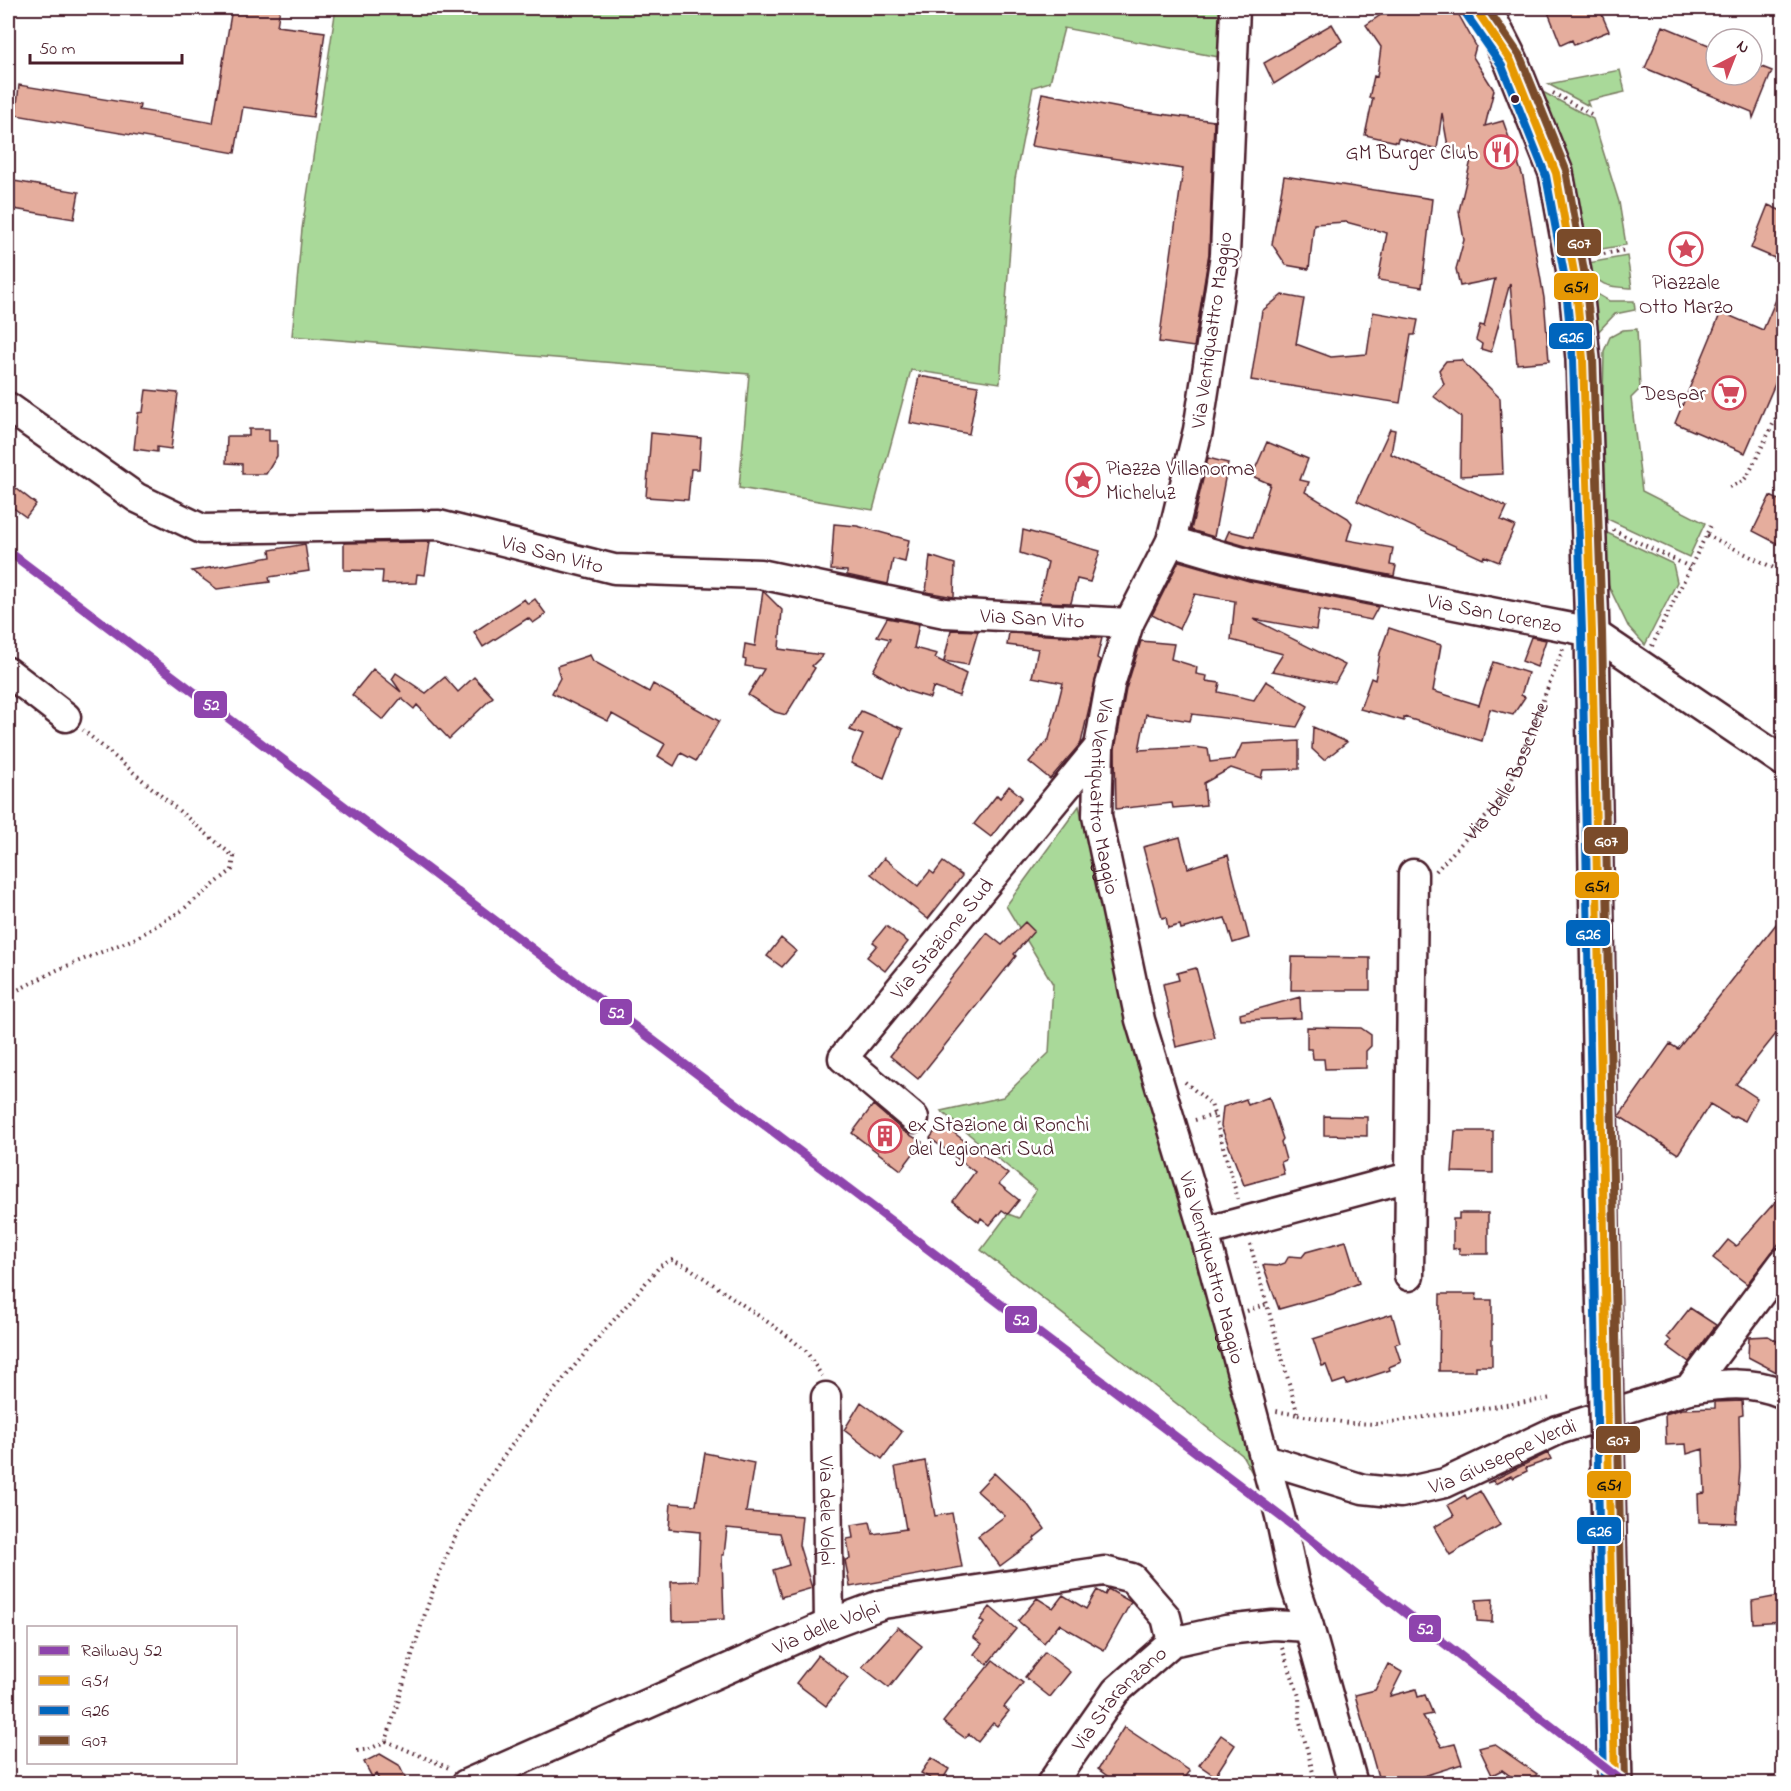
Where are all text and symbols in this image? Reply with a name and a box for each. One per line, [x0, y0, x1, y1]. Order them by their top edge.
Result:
scale bar [30, 27, 182, 65]
north arrow [1704, 27, 1764, 87]
text: N [1731, 35, 1755, 60]
text: 50 m [39, 37, 76, 63]
unlabelled marker [1509, 93, 1521, 105]
restaurant icon: GM Burger Club [1483, 134, 1519, 170]
place label: GM Burger Club [1346, 139, 1478, 171]
line badge: G07 [1556, 228, 1602, 257]
street label: Via Ventiquattro Maggio [1184, 230, 1244, 432]
place icon: Piazzale Otto Marzo [1668, 231, 1704, 267]
text: G07 [1567, 232, 1591, 256]
place label: Piazzale Otto Marzo [1639, 269, 1733, 323]
line badge: G51 [1553, 272, 1599, 301]
text: G51 [1564, 276, 1589, 300]
line badge: G26 [1548, 322, 1593, 350]
text: G26 [1558, 326, 1584, 350]
supermarket icon: Despar [1711, 375, 1747, 411]
place label: Despar [1640, 380, 1706, 410]
place label: Piazza Villanorma Micheluz [1106, 455, 1255, 509]
place icon: Piazza Villanorma Micheluz [1065, 462, 1101, 498]
street label: Via San Vito [497, 528, 606, 583]
street label: Via San Lorenzo [1424, 587, 1564, 643]
street label: Via San Vito [978, 602, 1085, 638]
line badge: 52 [193, 690, 228, 719]
text: 52 [202, 694, 220, 718]
street label: Via Ventiquattro Maggio [1080, 694, 1126, 898]
street label: Via delle Boschete [1457, 698, 1558, 849]
line badge: G07 [1583, 826, 1629, 855]
text: G07 [1594, 830, 1618, 854]
line badge: G51 [1574, 871, 1620, 899]
street label: Via Stazione Sud [884, 872, 1002, 1007]
text: G51 [1585, 875, 1610, 899]
line badge: G26 [1565, 919, 1611, 947]
text: G26 [1575, 923, 1601, 947]
line badge: 52 [599, 998, 633, 1026]
text: 52 [607, 1002, 625, 1026]
place label: ex Stazione di Ronchi dei Legionari Sud [908, 1111, 1089, 1167]
building icon: ex Stazione di Ronchi dei Legionari Sud [867, 1118, 903, 1154]
street label: Via Ventiquattro Maggio [1169, 1167, 1252, 1368]
line badge: 52 [1004, 1305, 1038, 1334]
text: 52 [1012, 1309, 1030, 1333]
street label: Via Giuseppe Verdi [1425, 1412, 1580, 1503]
line badge: G07 [1595, 1425, 1641, 1454]
text: G07 [1606, 1429, 1630, 1453]
street label: Via dele Volpi [810, 1455, 841, 1566]
line badge: G51 [1586, 1470, 1632, 1499]
text: G51 [1597, 1474, 1622, 1498]
line badge: G26 [1576, 1516, 1622, 1545]
text: G26 [1586, 1520, 1612, 1544]
street label: Via delle Volpi [768, 1593, 885, 1664]
line badge: 52 [1408, 1614, 1442, 1643]
text: 52 [1416, 1618, 1434, 1642]
legend [27, 1626, 237, 1764]
text: Railway 52 [81, 1639, 162, 1665]
street label: Via Staranzano [1065, 1640, 1175, 1759]
text: G51 [81, 1669, 109, 1695]
text: G26 [81, 1699, 109, 1725]
text: G07 [81, 1729, 108, 1755]

